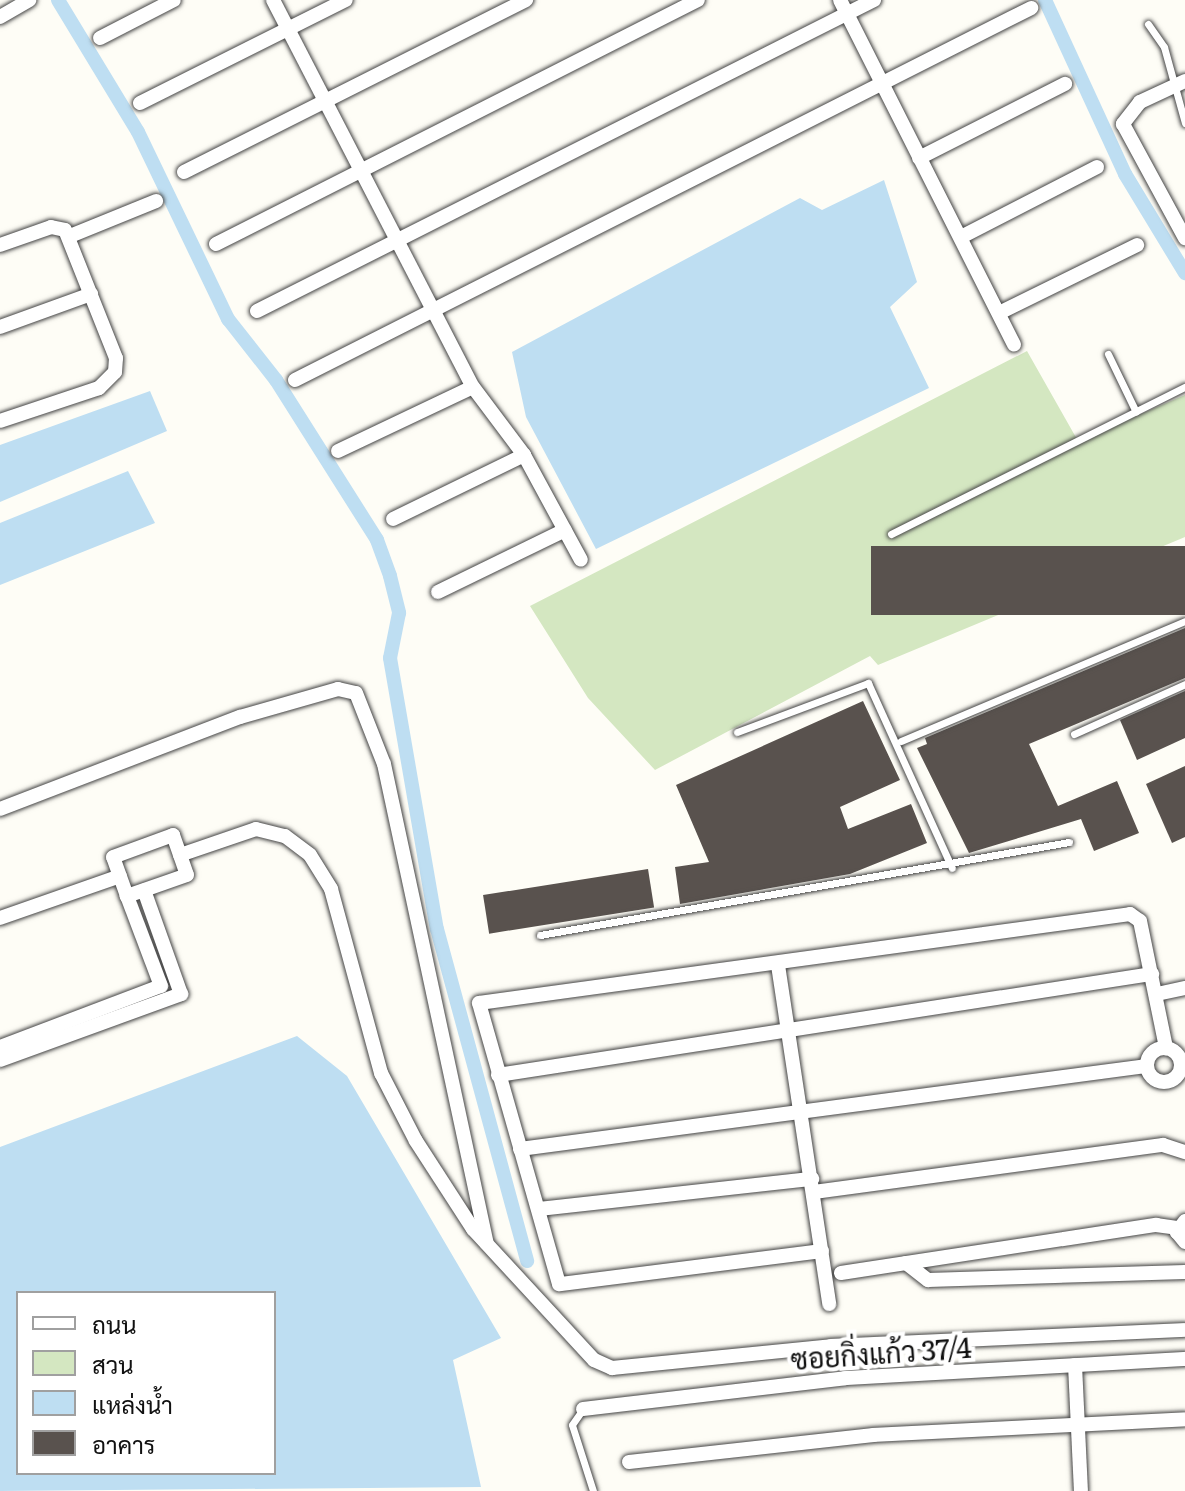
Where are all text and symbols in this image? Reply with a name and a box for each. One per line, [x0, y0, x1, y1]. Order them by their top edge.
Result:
legend [16, 1291, 276, 1475]
text: ถนน [92, 1306, 137, 1341]
street label: ซอยกิ่งแก้ว 37/4 [789, 1329, 973, 1375]
text: สวน [92, 1346, 134, 1381]
text: แหล่งน้ำ [92, 1386, 173, 1421]
text: อาคาร [92, 1426, 155, 1461]

